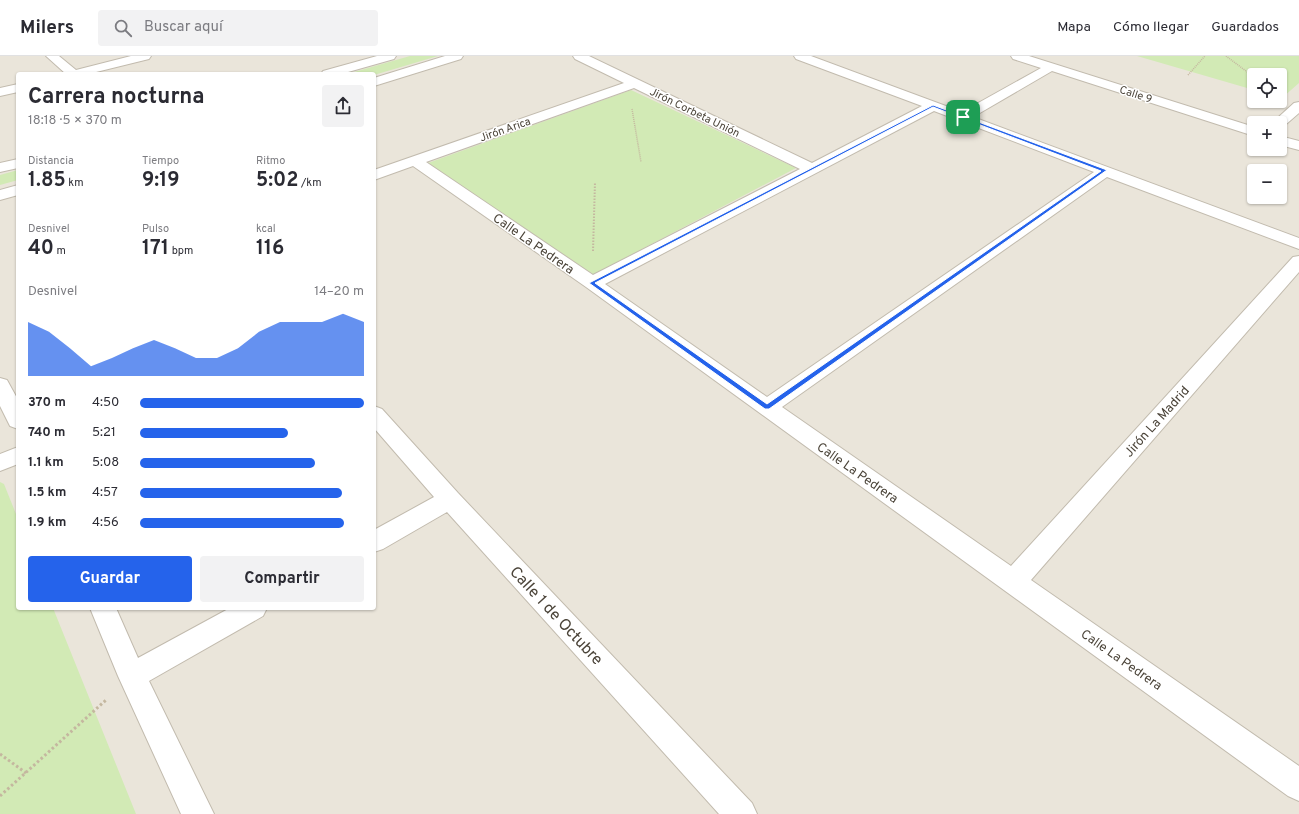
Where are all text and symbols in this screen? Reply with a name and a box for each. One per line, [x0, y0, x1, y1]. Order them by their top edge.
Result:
search box [98, 10, 378, 46]
text: Milers [20, 16, 74, 40]
icon: search [112, 17, 134, 39]
text: Buscar aquí [144, 18, 223, 37]
text: Mapa [1057, 19, 1091, 36]
text: Cómo llegar [1113, 19, 1189, 36]
text: Guardados [1211, 19, 1279, 36]
map controls [1247, 68, 1287, 204]
button: locate [1247, 68, 1287, 108]
street label: Calle 9 [1117, 83, 1154, 107]
text: Carrera nocturna [28, 84, 205, 111]
button: share [322, 85, 364, 127]
street label: Jirón Corbeta Unión [647, 85, 742, 141]
pin [946, 100, 980, 134]
icon: arrive [952, 106, 974, 128]
text: 18:18 · 5 × 370 m [28, 113, 122, 129]
street label: Jirón Arica [478, 115, 533, 145]
button: + [1247, 116, 1287, 156]
text: Distancia [28, 154, 74, 168]
text: Tiempo [142, 154, 179, 168]
text: Ritmo [256, 154, 285, 168]
button: − [1247, 164, 1287, 204]
text: 1.85 [28, 168, 66, 194]
text: 9:19 [142, 168, 179, 194]
text: 5:02 [256, 168, 298, 194]
text: km [66, 176, 84, 190]
text: /km [298, 176, 322, 190]
street label: Calle La Pedrera [489, 211, 577, 279]
text: Desnivel [28, 222, 70, 236]
text: Pulso [142, 222, 169, 236]
text: kcal [256, 222, 276, 236]
text: 40 [28, 236, 54, 262]
text: 171 [142, 236, 169, 262]
text: 116 [256, 236, 284, 262]
text: m [54, 244, 66, 258]
text: bpm [169, 244, 193, 258]
text: Desnivel [28, 284, 77, 300]
text: 14–20 m [314, 284, 364, 300]
street label: Jirón La Madrid [1121, 384, 1194, 461]
text: 370 m [28, 395, 66, 411]
text: 4:50 [92, 395, 119, 411]
text: 740 m [28, 425, 65, 441]
text: 5:21 [92, 425, 116, 441]
street label: Calle La Pedrera [813, 440, 901, 508]
text: 1.1 km [28, 455, 64, 471]
text: 5:08 [92, 455, 119, 471]
text: 1.5 km [28, 485, 66, 501]
text: 4:57 [92, 485, 118, 501]
text: 1.9 km [28, 515, 66, 531]
text: 4:56 [92, 515, 119, 531]
button: Guardar [28, 556, 192, 602]
button: Compartir [200, 556, 364, 602]
street label: Calle 1 de Octubre [505, 563, 606, 670]
street label: Calle La Pedrera [1077, 627, 1165, 695]

